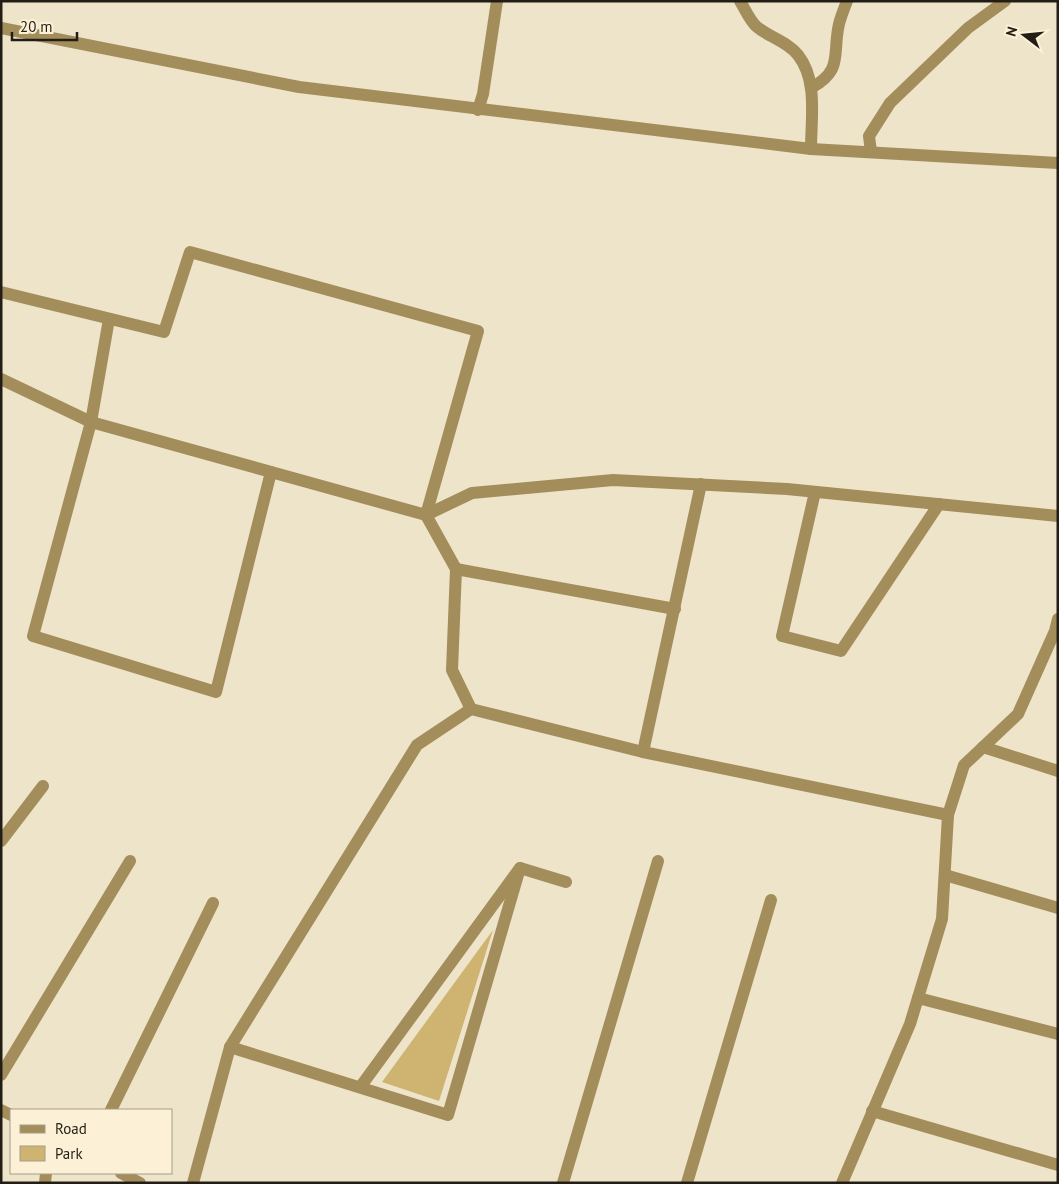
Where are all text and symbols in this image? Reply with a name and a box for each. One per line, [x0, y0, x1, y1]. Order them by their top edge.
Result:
scale bar [12, 10, 78, 42]
north arrow [999, 10, 1049, 60]
text: 20 m [20, 17, 53, 36]
text: N [1002, 25, 1021, 38]
legend [10, 1109, 172, 1174]
text: Road [55, 1119, 87, 1138]
text: Park [55, 1144, 83, 1163]

